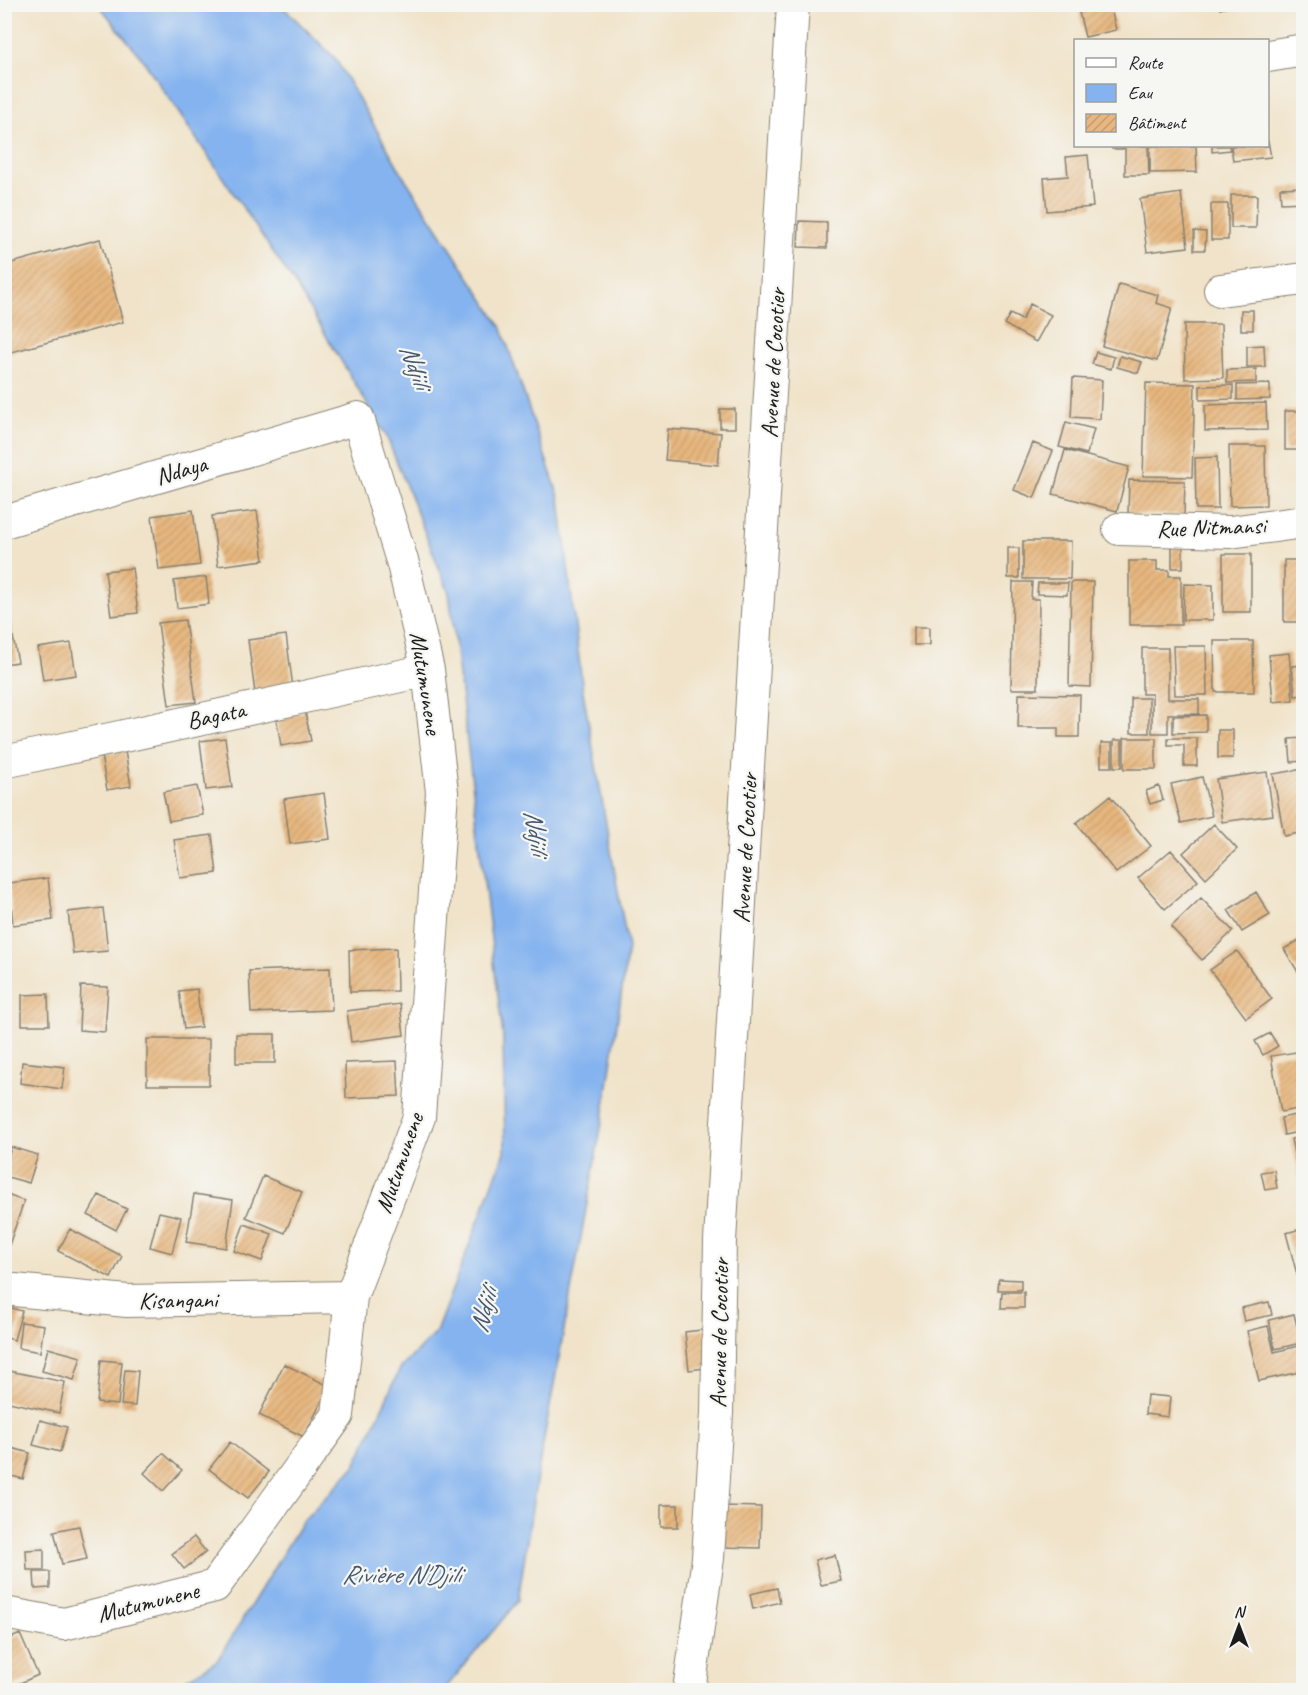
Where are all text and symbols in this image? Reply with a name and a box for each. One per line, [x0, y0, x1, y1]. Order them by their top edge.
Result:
legend [1074, 39, 1269, 147]
text: Route [1128, 52, 1163, 74]
text: Eau [1128, 82, 1153, 104]
text: Bâtiment [1128, 112, 1188, 134]
street label: Avenue de Cocotier [754, 285, 792, 439]
water label: Ndjili [392, 339, 441, 399]
street label: Ndaya [152, 448, 211, 492]
street label: Rue Nitmansi [1156, 510, 1269, 544]
street label: Mutumunene [403, 630, 449, 739]
street label: Bagata [184, 694, 250, 736]
street label: Avenue de Cocotier [726, 770, 764, 924]
water label: Ndjili [516, 807, 558, 863]
street label: Mutumunene [368, 1107, 431, 1217]
street label: Avenue de Cocotier [703, 1256, 735, 1408]
water label: Ndjili [462, 1278, 506, 1336]
street label: Kisangani [138, 1284, 220, 1316]
water label: Rivière N'Djili [342, 1558, 466, 1591]
street label: Mutumunene [94, 1574, 204, 1629]
north arrow [1209, 1596, 1269, 1656]
text: N [1234, 1602, 1247, 1622]

